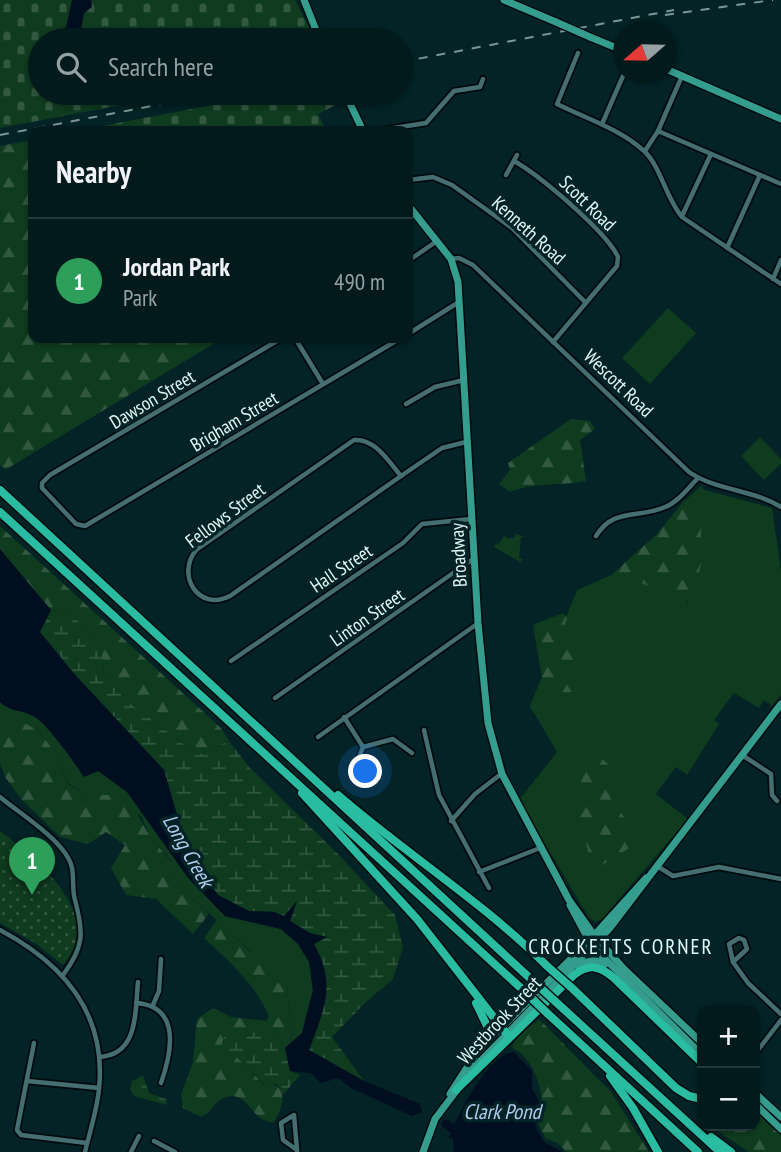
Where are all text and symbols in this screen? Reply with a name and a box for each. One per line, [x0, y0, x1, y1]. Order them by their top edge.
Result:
north arrow [613, 21, 676, 84]
search box [28, 28, 413, 105]
icon: search [52, 48, 90, 86]
text: Search here [108, 50, 214, 83]
text: Nearby [56, 152, 131, 191]
street label: Scott Road [555, 170, 621, 236]
street label: Kenneth Road [487, 191, 571, 269]
text: Jordan Park [123, 250, 230, 283]
text: 1 [74, 267, 85, 296]
text: 490 m [334, 267, 385, 296]
text: Park [123, 283, 157, 312]
street label: Wescott Road [579, 344, 659, 422]
street label: Dawson Street [105, 364, 200, 434]
street label: Brigham Street [186, 385, 283, 457]
street label: Fellows Street [180, 477, 270, 553]
street label: Broadway [444, 521, 472, 588]
street label: Hall Street [305, 538, 377, 598]
street label: Linton Street [325, 582, 409, 651]
your location [348, 754, 382, 788]
water label: Long Creek [157, 809, 222, 895]
pin: 1 [9, 837, 55, 895]
district label: CROCKETTS CORNER [528, 933, 714, 960]
street label: Westbrook Street [452, 970, 546, 1069]
map controls [697, 1005, 760, 1131]
button: + [697, 1005, 760, 1068]
button: − [697, 1068, 760, 1131]
water label: Clark Pond [463, 1098, 543, 1125]

